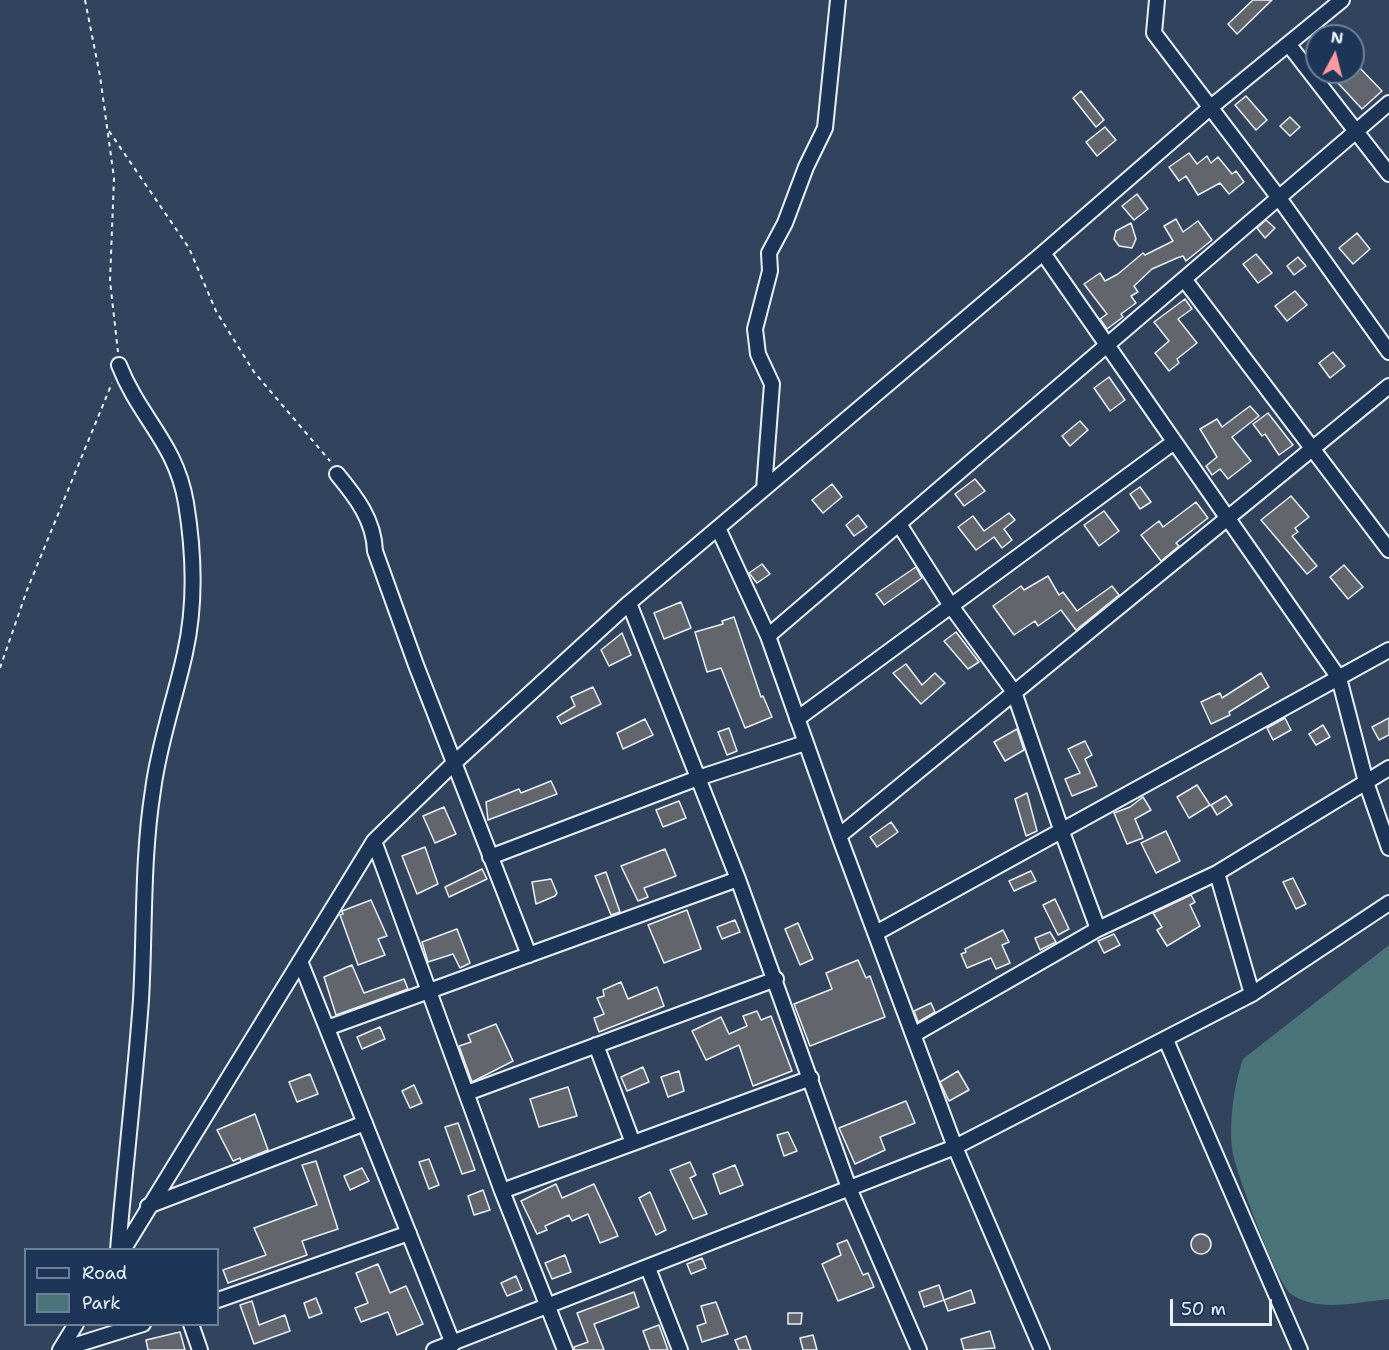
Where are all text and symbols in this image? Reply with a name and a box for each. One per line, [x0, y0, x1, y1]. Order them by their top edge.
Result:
north arrow [1305, 24, 1365, 84]
text: N [1329, 26, 1345, 49]
legend [24, 1248, 219, 1326]
text: Road [82, 1261, 127, 1285]
scale bar [1173, 1287, 1275, 1325]
text: Park [82, 1291, 121, 1315]
text: 50 m [1181, 1297, 1226, 1321]

